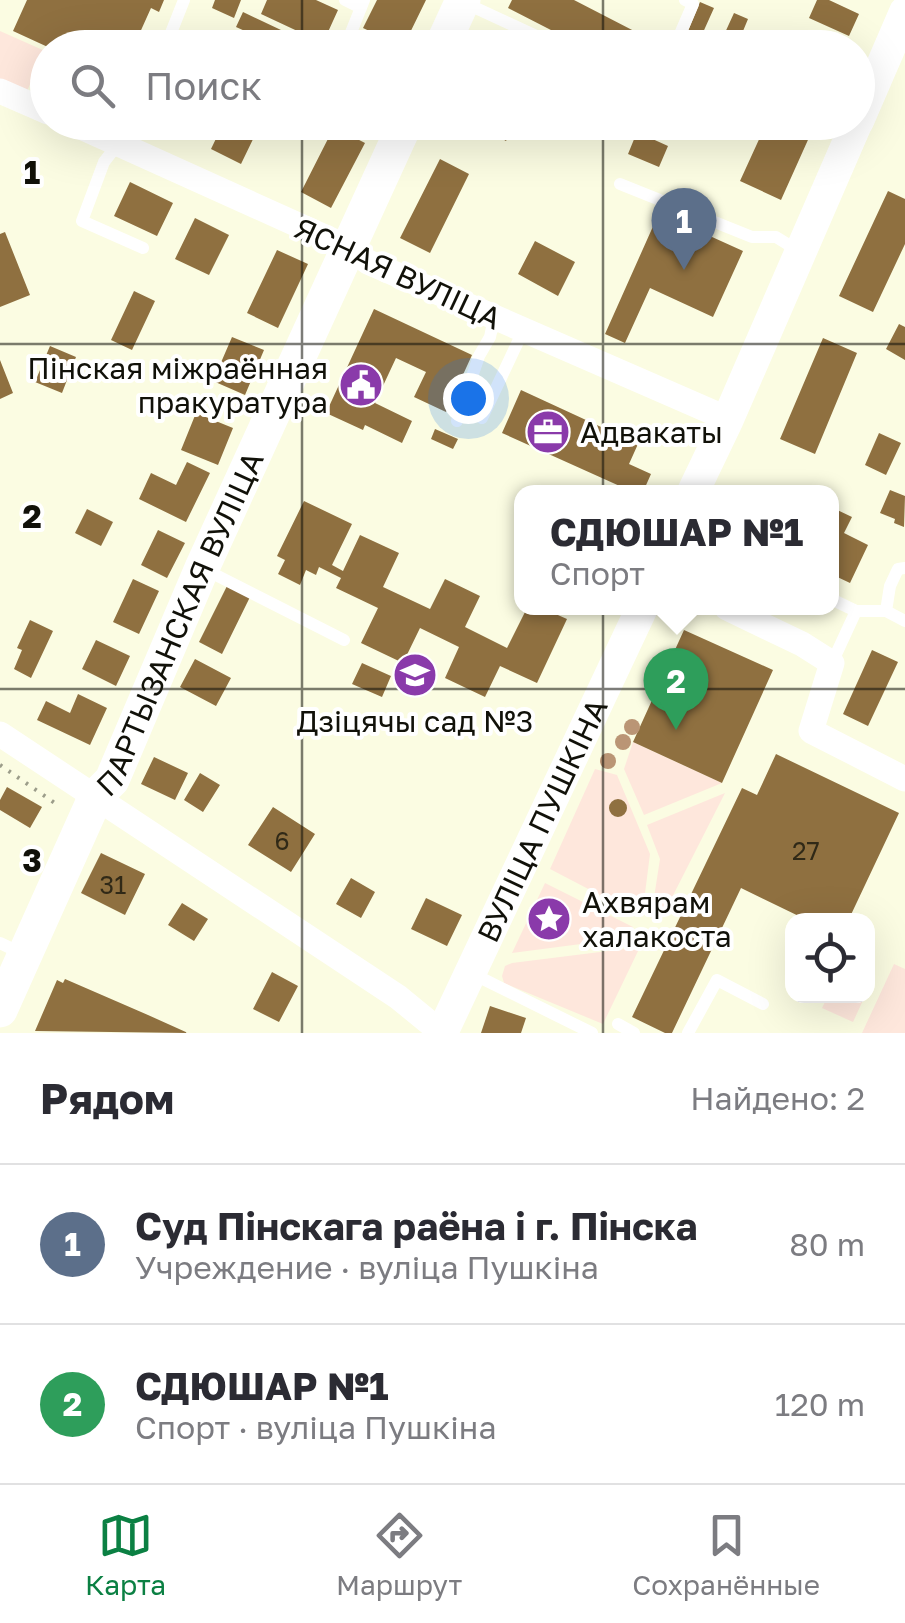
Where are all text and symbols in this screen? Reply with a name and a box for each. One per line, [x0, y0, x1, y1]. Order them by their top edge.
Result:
search box [30, 30, 875, 140]
icon: search [65, 58, 120, 113]
text: Поиск [145, 63, 262, 108]
text: 1 [24, 153, 40, 191]
pin: 1 [652, 188, 716, 270]
street label: ЯСНАЯ ВУЛІЦА [289, 209, 507, 337]
place label: Пінская міжраённая пракуратура [27, 350, 328, 420]
public building icon: Пінская міжраённая пракуратура [338, 362, 384, 408]
your location [443, 373, 494, 424]
office icon: Адвакаты [525, 409, 571, 455]
place label: Адвакаты [580, 414, 723, 450]
street label: ПАРТЫЗАНСКАЯ ВУЛІЦА [89, 446, 271, 803]
popup [514, 485, 839, 615]
text: 2 [22, 497, 42, 535]
text: СДЮШАР №1 [550, 509, 803, 554]
text: Спорт [550, 554, 645, 592]
pin: 2 [644, 648, 708, 730]
school or university icon: Дзіцячы сад №3 [392, 652, 438, 698]
street label: ВУЛІЦА ПУШКІНА [469, 693, 615, 948]
place label: Дзіцячы сад №3 [297, 703, 533, 739]
house number: 6 [274, 825, 290, 856]
house number: 27 [792, 835, 820, 866]
text: 3 [22, 841, 42, 879]
house number: 31 [100, 869, 126, 900]
place label: Ахвярам халакоста [582, 884, 732, 954]
place icon: Ахвярам халакоста [526, 896, 572, 942]
map controls [785, 913, 875, 1003]
button: locate [785, 913, 875, 1003]
text: Рядом [40, 1073, 174, 1123]
text: Найдено: 2 [690, 1079, 865, 1117]
text: Суд Пінскага раёна і г. Пінска [135, 1203, 698, 1248]
text: 1 [64, 1225, 81, 1263]
text: 80 m [789, 1225, 865, 1263]
text: Учреждение · вуліца Пушкіна [135, 1248, 599, 1286]
text: СДЮШАР №1 [135, 1363, 389, 1408]
text: 2 [63, 1385, 82, 1423]
text: 120 m [775, 1385, 865, 1423]
text: Спорт · вуліца Пушкіна [135, 1408, 496, 1446]
tab: Карта [85, 1508, 166, 1601]
tab: Маршрут [336, 1508, 462, 1601]
tab: Сохранённые [632, 1508, 820, 1601]

